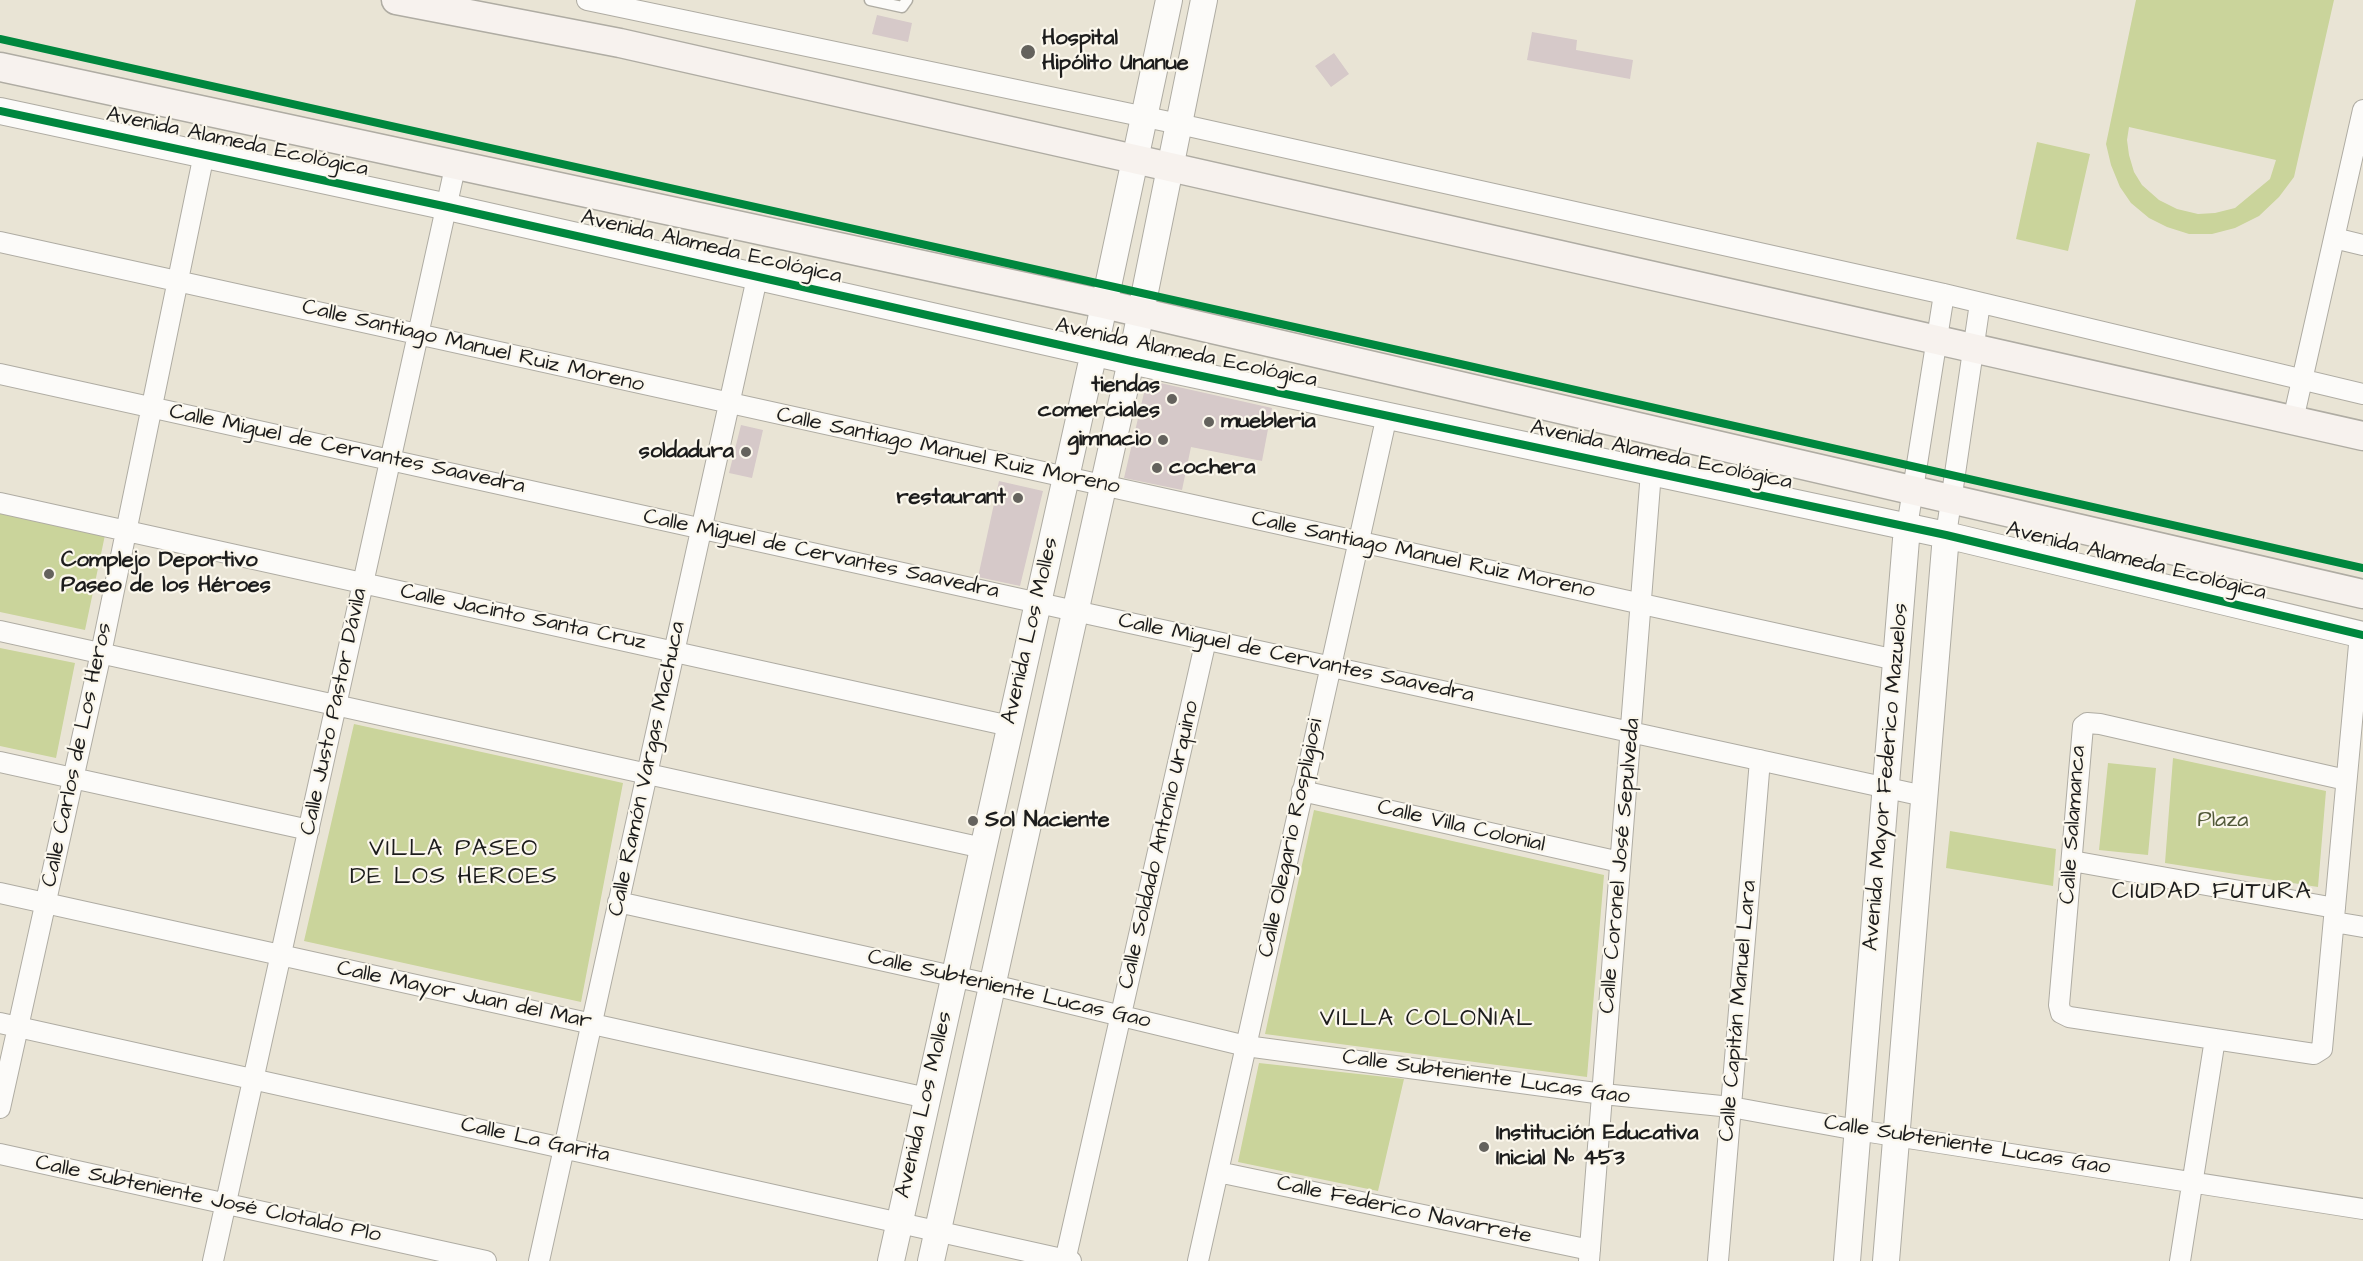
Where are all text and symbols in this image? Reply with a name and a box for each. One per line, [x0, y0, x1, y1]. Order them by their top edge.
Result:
place label: Hospital Hipólito Unanue [1042, 26, 1189, 78]
marker: Hospital Hipólito Unanue [1019, 43, 1037, 61]
street label: Avenida Alameda Ecológica [104, 102, 370, 184]
street label: Avenida Alameda Ecológica [578, 205, 844, 291]
street label: Calle Santiago Manuel Ruiz Moreno [299, 295, 647, 399]
street label: Avenida Alameda Ecológica [1053, 313, 1319, 395]
place label: tiendas comerciales [1038, 373, 1160, 424]
marker: tiendas comerciales [1165, 392, 1179, 406]
street label: Calle Miguel de Cervantes Saavedra [167, 399, 527, 501]
street label: Calle Santiago Manuel Ruiz Moreno [774, 403, 1122, 501]
place label: muebleria [1221, 409, 1316, 435]
marker: muebleria [1202, 415, 1216, 429]
street label: Avenida Alameda Ecológica [1528, 415, 1794, 497]
place label: gimnacio [1067, 427, 1151, 453]
marker: gimnacio [1156, 433, 1170, 447]
place label: soldadura [639, 439, 734, 465]
marker: soldadura [739, 445, 753, 459]
place label: cochera [1169, 455, 1255, 481]
marker: cochera [1150, 461, 1164, 475]
place label: restaurant [896, 485, 1006, 511]
marker: restaurant [1011, 491, 1025, 505]
street label: Calle Miguel de Cervantes Saavedra [641, 504, 1001, 606]
street label: Calle Santiago Manuel Ruiz Moreno [1249, 507, 1597, 605]
street label: Avenida Alameda Ecológica [2003, 517, 2269, 607]
street label: Avenida Los Molles [997, 535, 1065, 727]
place label: Complejo Deportivo Paseo de los Héroes [61, 548, 271, 600]
marker: Complejo Deportivo Paseo de los Héroes [42, 567, 56, 581]
street label: Calle Jacinto Santa Cruz [398, 579, 648, 657]
street label: Calle Justo Pastor Dávila [296, 586, 374, 838]
street label: Avenida Mayor Federico Mazuelos [1859, 602, 1915, 952]
street label: Calle Miguel de Cervantes Saavedra [1116, 608, 1476, 710]
street label: Calle Ramón Vargas Machuca [604, 619, 692, 919]
street label: Calle Carlos de Los Heros [37, 621, 119, 889]
street label: Calle Soldado Antonio Urquino [1114, 698, 1206, 992]
street label: Calle Olegario Rospligiosi [1254, 716, 1330, 960]
street label: Calle Coronel José Sepulveda [1595, 717, 1647, 1015]
street label: Calle Salamanca [2055, 745, 2093, 905]
street label: Calle Villa Colonial [1375, 795, 1547, 859]
place label: Sol Naciente [985, 808, 1110, 834]
park label: Plaza [2198, 808, 2248, 834]
marker: Sol Naciente [966, 814, 980, 828]
district label: VILLA PASEO DE LOS HEROES [350, 836, 558, 892]
street label: Calle Capitán Manuel Lara [1714, 879, 1764, 1143]
district label: CIUDAD FUTURA [2112, 879, 2312, 907]
street label: Calle Subteniente Lucas Gao [865, 945, 1153, 1035]
street label: Calle Mayor Juan del Mar [334, 956, 594, 1036]
district label: VILLA COLONIAL [1320, 1006, 1534, 1034]
street label: Avenida Los Molles [891, 1009, 959, 1201]
street label: Calle Subteniente Lucas Gao [1341, 1045, 1631, 1111]
street label: Calle Subteniente Lucas Gao [1822, 1110, 2112, 1182]
street label: Calle La Garita [458, 1112, 612, 1170]
place label: Institución Educativa Inicial Nº 453 [1496, 1121, 1699, 1172]
marker: Institución Educativa Inicial Nº 453 [1477, 1140, 1491, 1154]
street label: Calle Subteniente José Clotaldo Plo [33, 1150, 383, 1250]
street label: Calle Federico Navarrete [1274, 1171, 1534, 1251]

